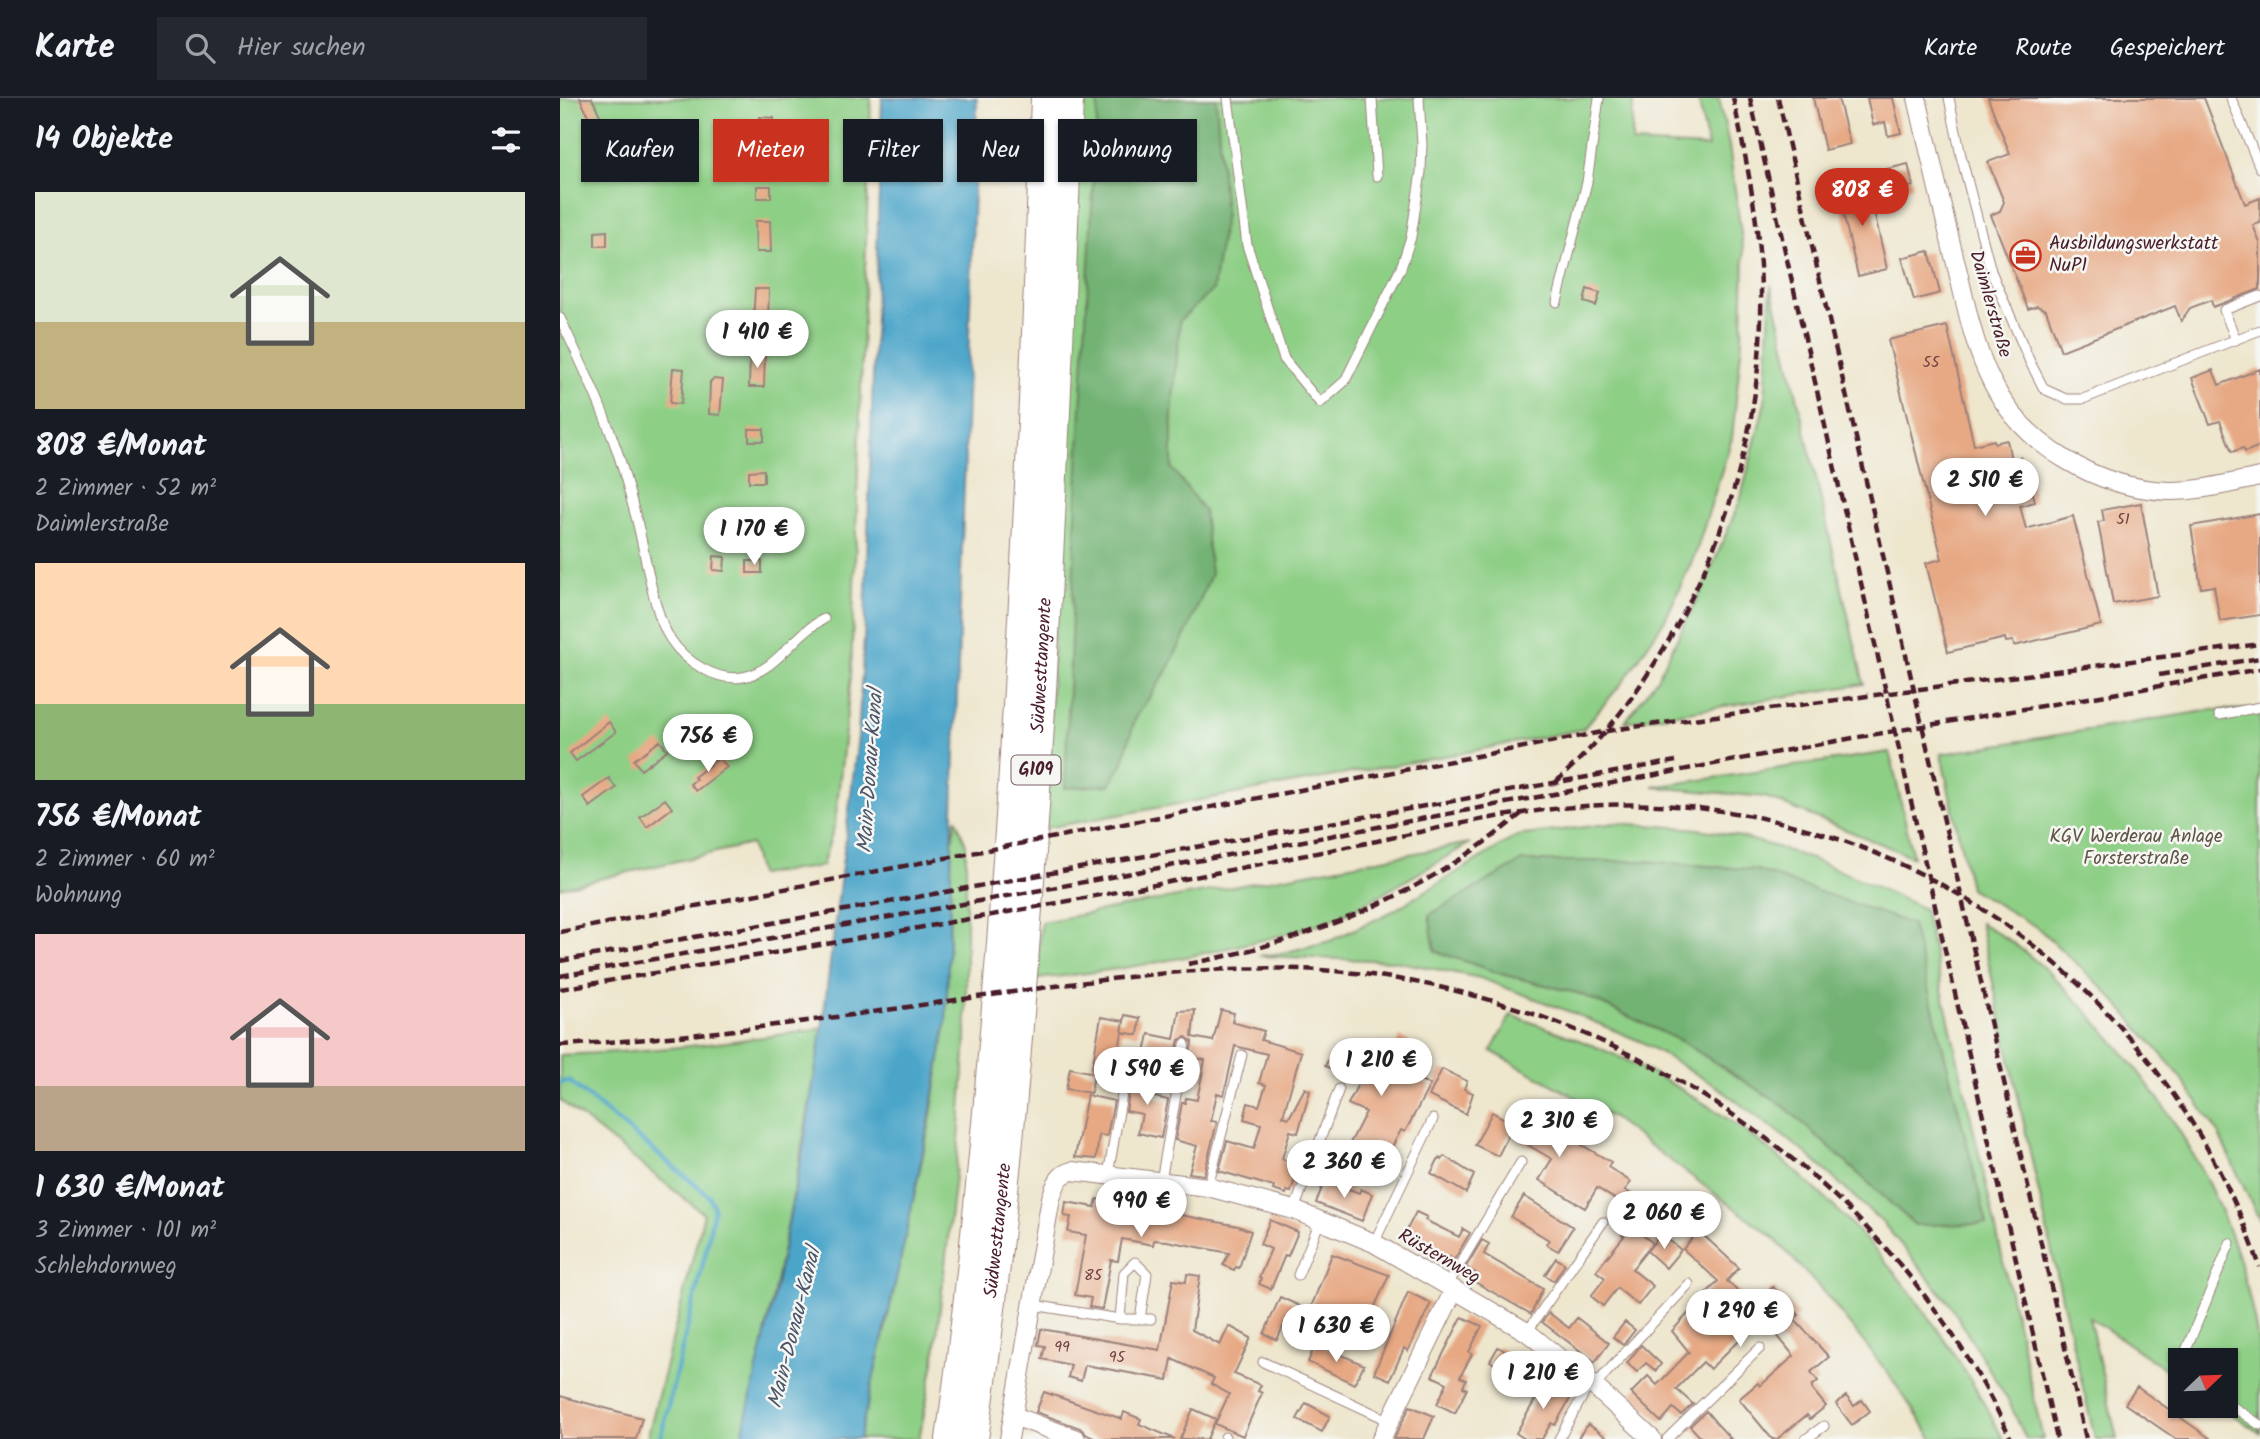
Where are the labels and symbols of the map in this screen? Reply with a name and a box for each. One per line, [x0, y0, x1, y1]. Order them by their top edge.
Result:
pin: 808 € [1813, 169, 1911, 228]
place label: Ausbildungswerkstatt NuP1 [2049, 229, 2219, 281]
office icon: Ausbildungswerkstatt NuP1 [2009, 238, 2043, 272]
street label: Daimlerstraße [1960, 247, 2020, 362]
pin: 1 410 € [692, 310, 822, 370]
house number: 55 [1922, 350, 1941, 375]
pin: 2 510 € [1920, 458, 2050, 518]
house number: 51 [2116, 507, 2130, 532]
pin: 1 170 € [689, 508, 819, 567]
street label: Südwesttangente [1024, 596, 1061, 734]
water label: Main-Donau-Kanal [849, 684, 893, 854]
pin: 756 € [659, 714, 757, 774]
road number: G109 [1012, 756, 1060, 784]
park label: KGV Werderau Anlage Forsterstraße [2049, 822, 2223, 874]
pin: 1 210 € [1316, 1038, 1446, 1098]
pin: 1 590 € [1082, 1048, 1212, 1107]
pin: 2 310 € [1494, 1100, 1624, 1159]
pin: 2 360 € [1279, 1140, 1409, 1200]
street label: Südwesttangente [976, 1161, 1021, 1300]
pin: 990 € [1092, 1180, 1190, 1239]
pin: 2 060 € [1599, 1192, 1729, 1251]
street label: Rüsternweg [1392, 1221, 1486, 1293]
water label: Main-Donau-Kanal [759, 1240, 832, 1412]
house number: 85 [1084, 1263, 1104, 1288]
pin: 1 290 € [1675, 1290, 1805, 1349]
pin: 1 630 € [1271, 1304, 1401, 1364]
house number: 99 [1054, 1335, 1070, 1360]
house number: 95 [1109, 1345, 1127, 1370]
north arrow [2168, 1348, 2238, 1418]
pin: 1 210 € [1478, 1352, 1608, 1411]

